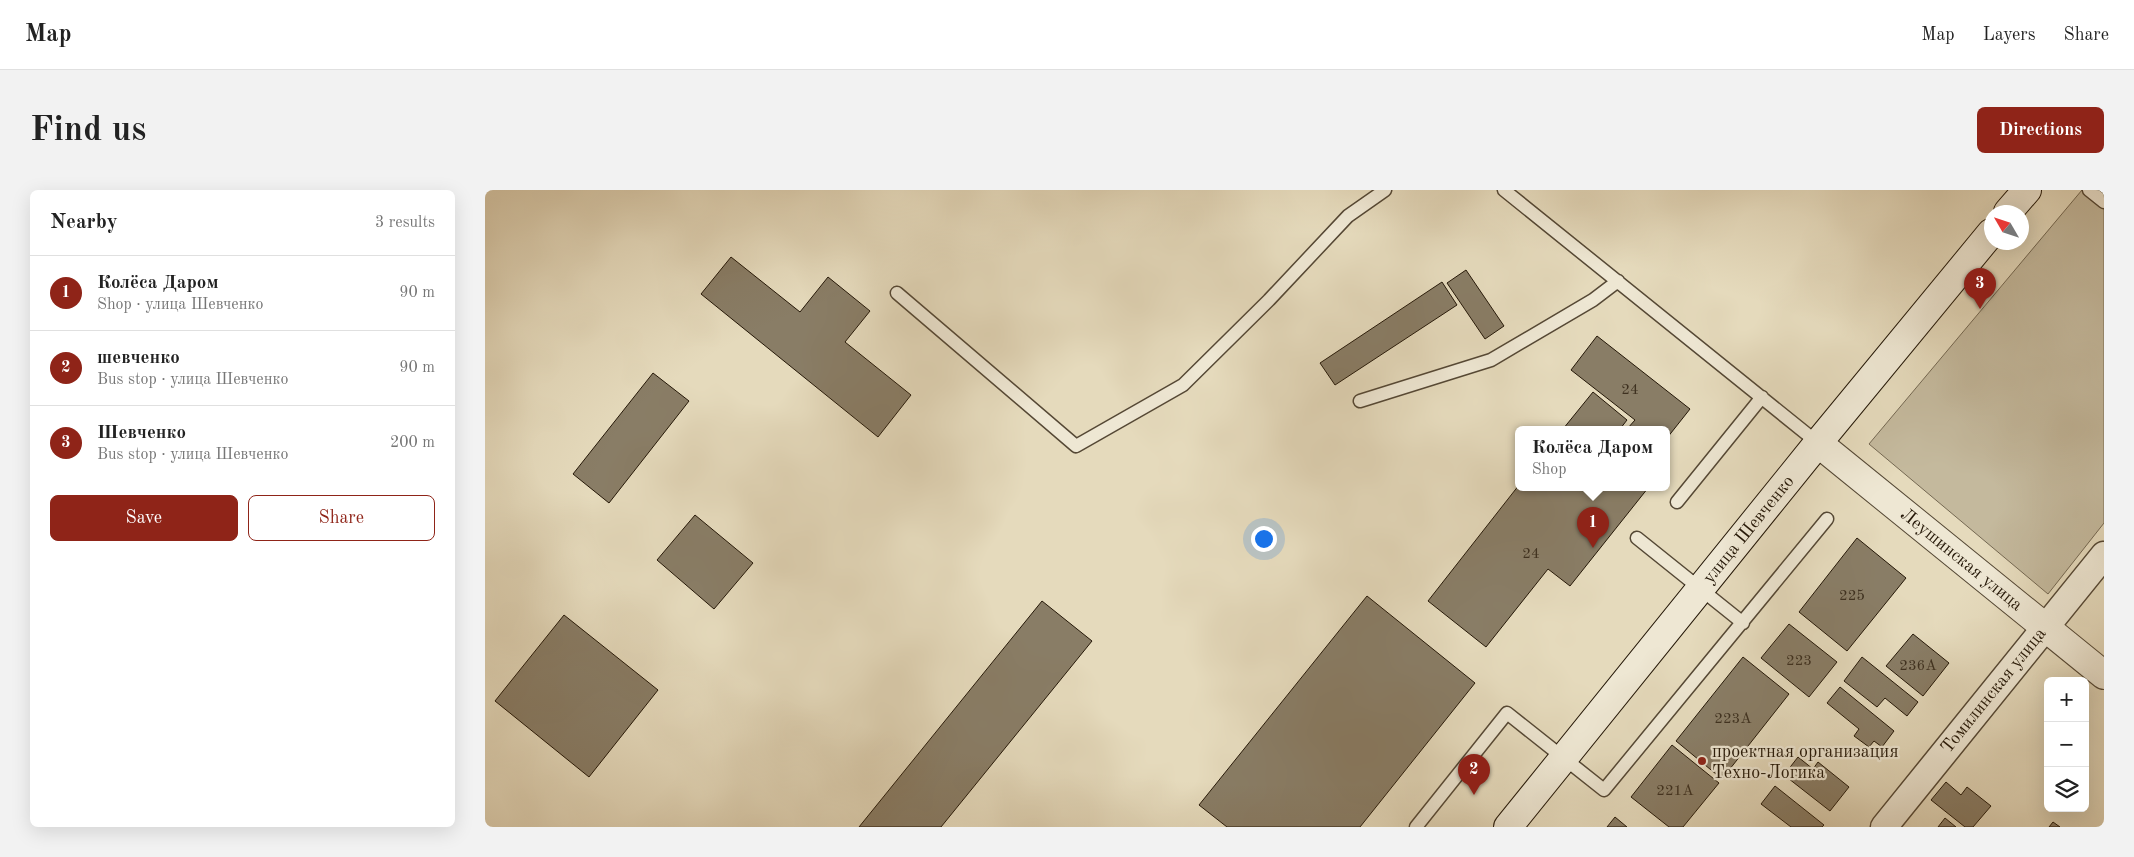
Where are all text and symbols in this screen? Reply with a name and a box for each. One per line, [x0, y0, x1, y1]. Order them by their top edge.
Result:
text: Map [25, 23, 72, 47]
text: Map [1921, 26, 1955, 44]
text: Layers [1983, 26, 2035, 44]
text: Share [2063, 26, 2109, 44]
button: Directions [1977, 107, 2104, 153]
text: Find us [30, 113, 146, 148]
north arrow [1984, 205, 2029, 250]
text: Nearby [50, 212, 118, 233]
text: 3 results [375, 215, 435, 231]
pin: 3 [1964, 268, 1996, 309]
text: Колёса Даром [97, 274, 219, 293]
text: 1 [61, 285, 71, 301]
text: 90 m [399, 285, 435, 301]
text: Shop · улица Шевченко [97, 297, 263, 313]
text: шевченко [97, 349, 180, 368]
text: 2 [61, 360, 71, 376]
text: 90 m [399, 360, 435, 376]
text: Bus stop · улица Шевченко [97, 372, 288, 388]
house number: 24 [1621, 383, 1639, 398]
text: Шевченко [97, 424, 186, 443]
popup [1515, 426, 1670, 491]
text: 3 [61, 435, 71, 451]
text: 200 m [390, 435, 435, 451]
text: Колёса Даром [1532, 439, 1653, 458]
text: Bus stop · улица Шевченко [97, 447, 288, 463]
text: Shop [1532, 462, 1567, 478]
street label: улица Шевченко [1700, 472, 1798, 587]
button: Save [50, 495, 238, 541]
button: Share [248, 495, 435, 541]
street label: Леушинская улица [1897, 505, 2026, 614]
pin: 1 [1577, 507, 1609, 548]
your location [1251, 526, 1277, 552]
house number: 24 [1522, 547, 1540, 562]
house number: 225 [1839, 589, 1865, 604]
street label: Томилинская улица [1938, 624, 2050, 757]
house number: 223 [1786, 654, 1812, 669]
house number: 236А [1899, 659, 1937, 674]
map controls [2044, 677, 2089, 812]
button: + [2044, 677, 2089, 722]
house number: 223А [1714, 712, 1752, 727]
button: − [2044, 722, 2089, 767]
place label: проектная организация Техно-Логика [1712, 743, 1899, 782]
pin: 2 [1458, 754, 1490, 795]
marker: проектная организация Техно-Логика [1696, 755, 1708, 767]
button: layers [2044, 767, 2089, 812]
house number: 221А [1656, 784, 1694, 799]

